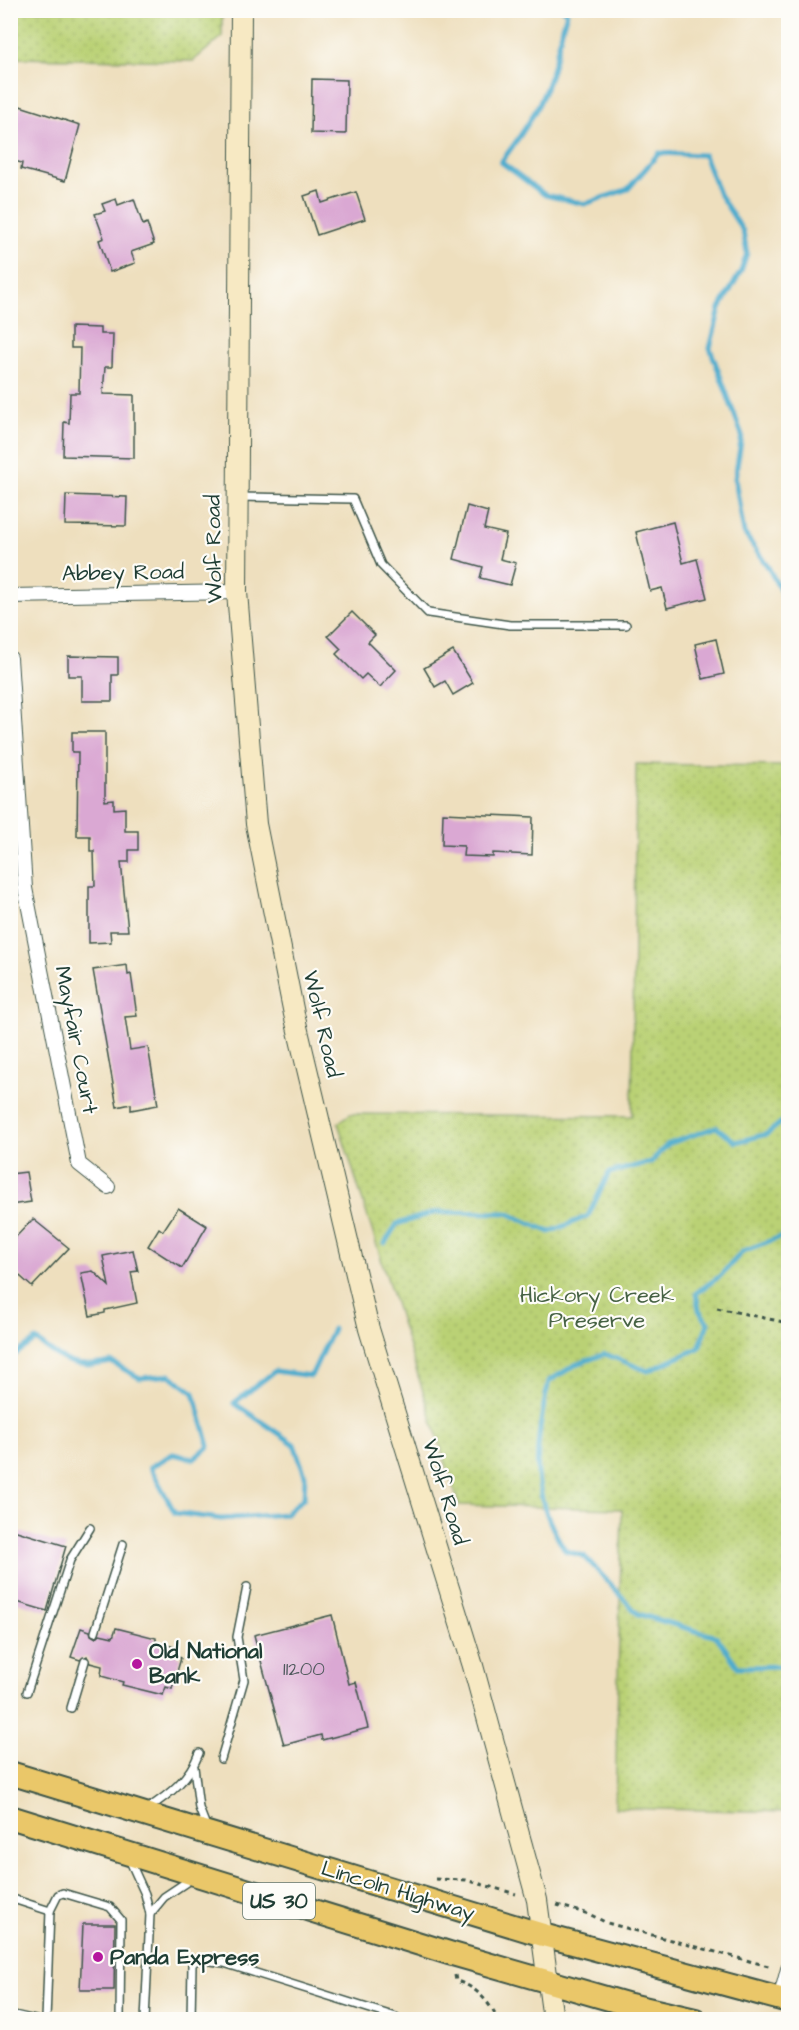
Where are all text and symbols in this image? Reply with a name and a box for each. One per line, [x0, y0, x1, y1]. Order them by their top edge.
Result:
street label: Wolf Road [198, 494, 230, 604]
street label: Abbey Road [62, 556, 184, 591]
street label: Mayfair Court [45, 963, 106, 1117]
street label: Wolf Road [295, 967, 349, 1081]
park label: Hickory Creek Preserve [520, 1280, 675, 1336]
street label: Wolf Road [414, 1435, 476, 1549]
place label: Old National Bank [149, 1636, 263, 1692]
house number: 11200 [283, 1655, 325, 1683]
marker: Old National Bank [130, 1657, 144, 1671]
street label: Lincoln Highway [317, 1853, 479, 1930]
road number: US 30 [243, 1883, 315, 1919]
place label: Panda Express [110, 1942, 259, 1973]
marker: Panda Express [91, 1950, 105, 1964]

